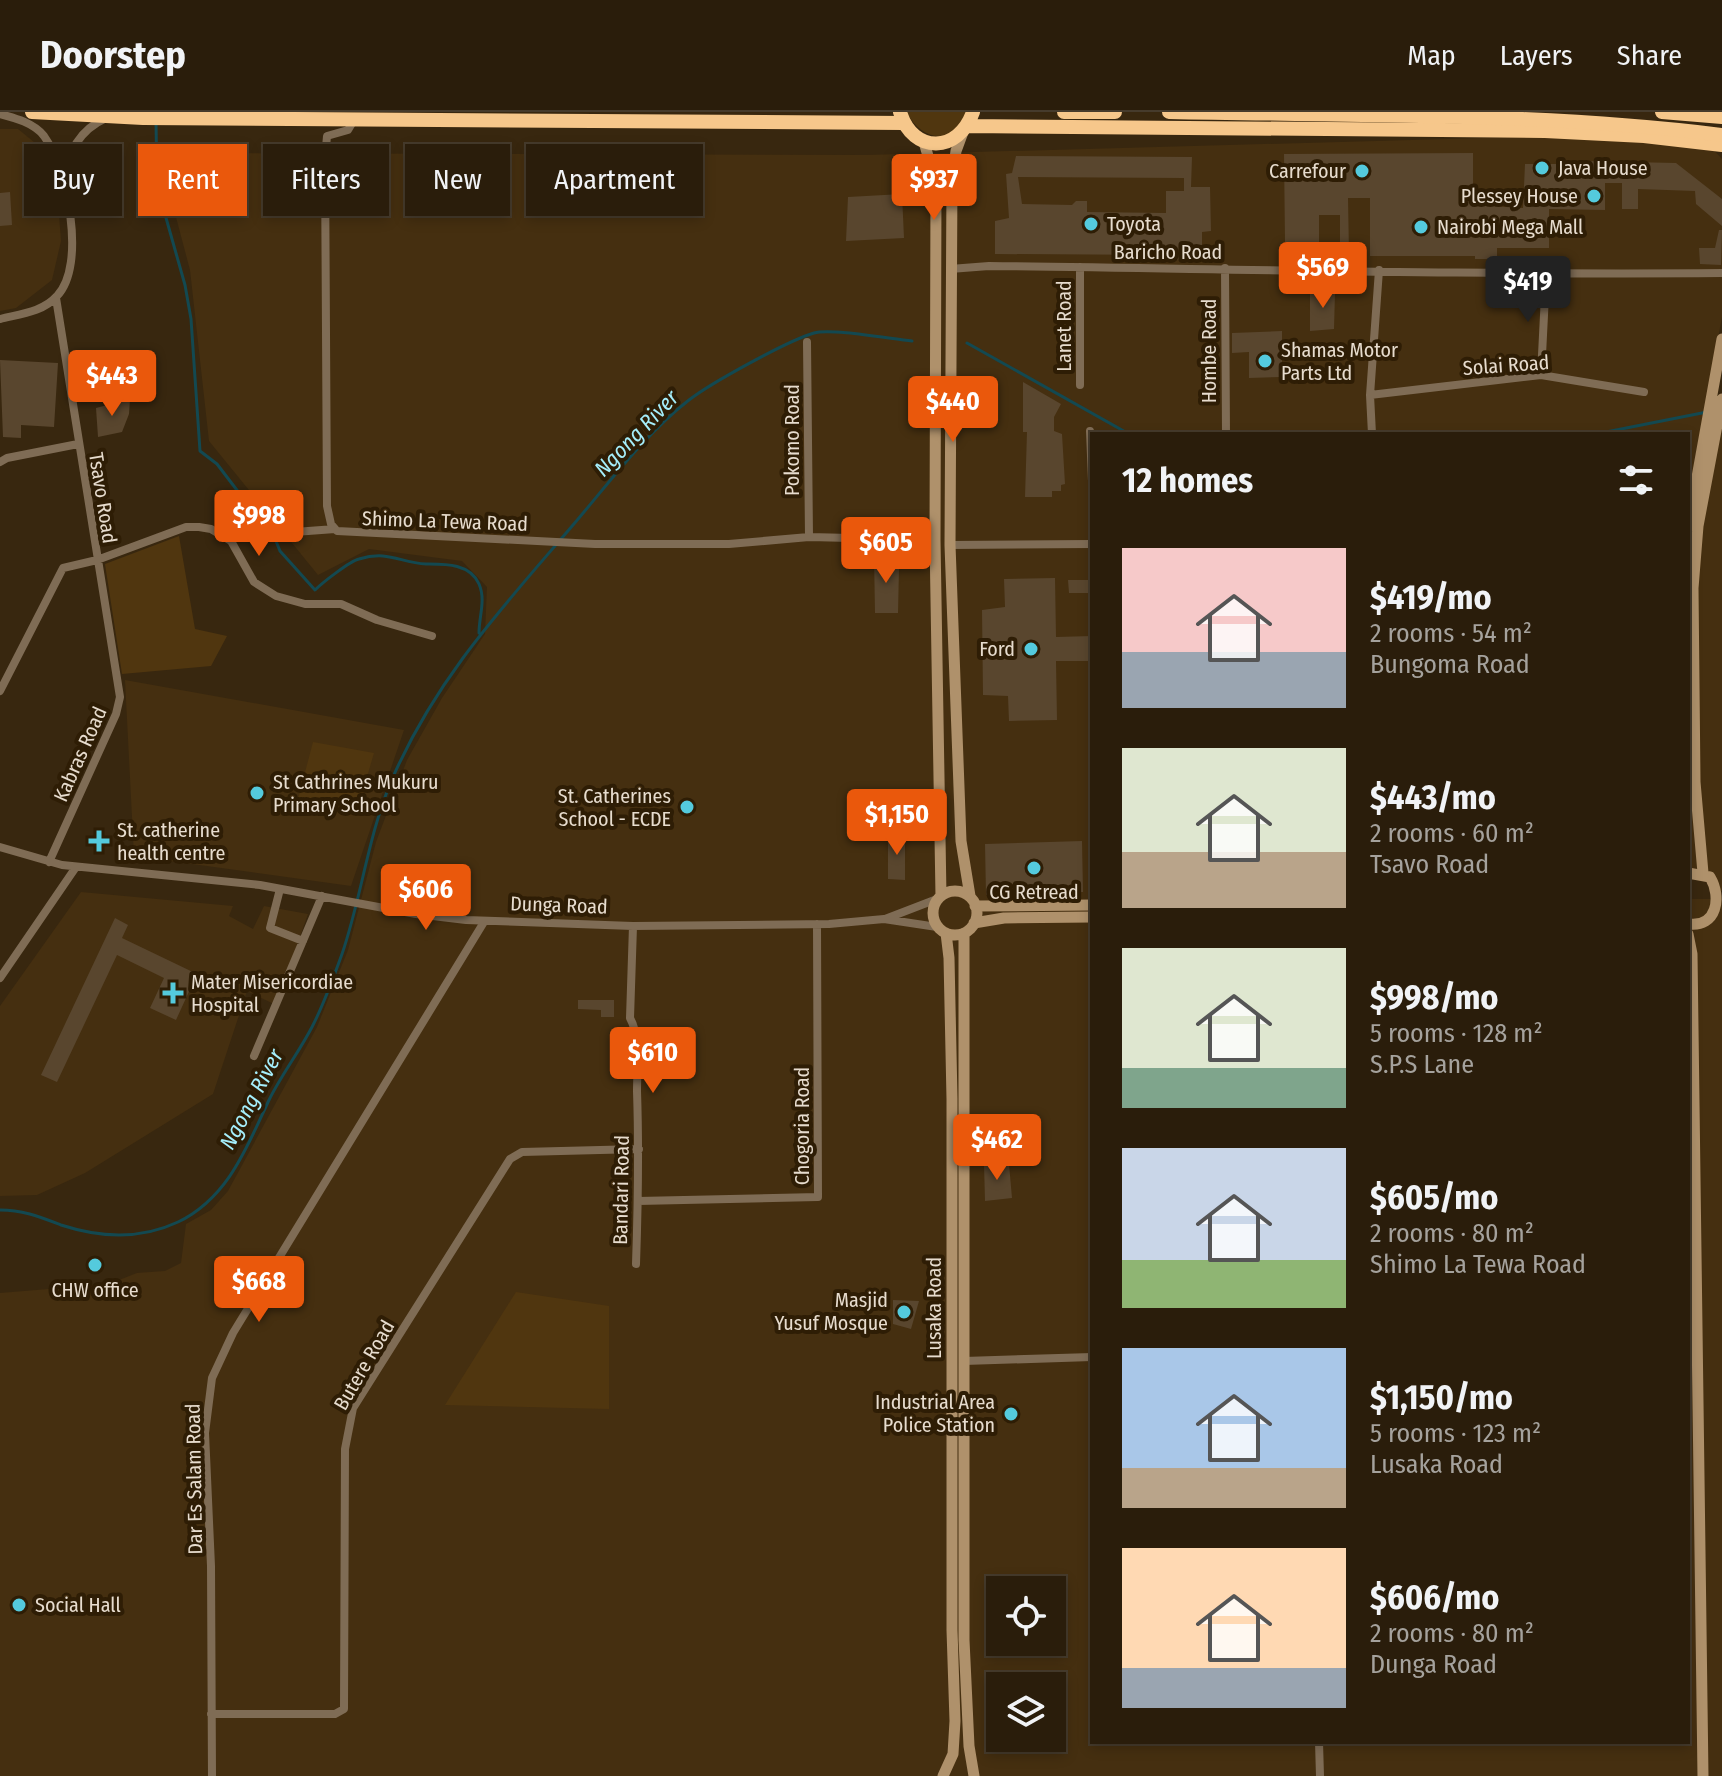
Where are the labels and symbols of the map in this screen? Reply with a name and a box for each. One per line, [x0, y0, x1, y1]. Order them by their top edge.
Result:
pin: $937 [887, 154, 981, 222]
place label: Java House [1558, 156, 1648, 180]
place label: Carrefour [1269, 159, 1346, 183]
marker: Java House [1533, 159, 1551, 177]
marker: Carrefour [1353, 162, 1371, 180]
place label: Plessey House [1461, 184, 1578, 208]
marker: Plessey House [1585, 187, 1603, 205]
place label: Toyota [1107, 212, 1161, 236]
marker: Toyota [1082, 215, 1100, 233]
place label: Nairobi Mega Mall [1437, 215, 1583, 239]
marker: Nairobi Mega Mall [1412, 218, 1430, 236]
street label: Baricho Road [1114, 240, 1222, 264]
pin: $569 [1276, 242, 1370, 310]
pin: $419 [1481, 256, 1575, 324]
street label: Lanet Road [1052, 280, 1076, 372]
street label: Hombe Road [1197, 299, 1221, 403]
place label: Shamas Motor Parts Ltd [1281, 338, 1398, 385]
pin: $443 [65, 350, 159, 418]
street label: Solai Road [1462, 350, 1550, 380]
marker: Shamas Motor Parts Ltd [1256, 352, 1274, 370]
pin: $440 [906, 376, 1000, 444]
water label: Ngong River [589, 384, 685, 482]
street label: Pokomo Road [780, 384, 804, 496]
street label: Tsavo Road [84, 451, 122, 545]
pin: $998 [212, 490, 306, 558]
street label: Shimo La Tewa Road [362, 506, 528, 536]
pin: $605 [839, 517, 933, 585]
place label: Ford [979, 637, 1015, 661]
marker: Ford [1022, 640, 1040, 658]
street label: Kabras Road [48, 703, 112, 805]
place label: St Cathrines Mukuru Primary School [273, 770, 438, 817]
marker: St Cathrines Mukuru Primary School [248, 784, 266, 802]
place label: St. Catherines School - ECDE [558, 784, 671, 831]
pin: $1,150 [832, 789, 962, 857]
marker: St. Catherines School - ECDE [678, 798, 696, 816]
place label: St. catherine health centre [117, 818, 225, 865]
marker: St. catherine health centre [88, 830, 110, 852]
marker: CG Retread [1025, 859, 1043, 877]
pin: $606 [379, 864, 473, 932]
place label: CG Retread [989, 880, 1079, 904]
street label: Dunga Road [510, 891, 608, 919]
place label: Mater Misericordiae Hospital [191, 970, 353, 1017]
marker: Mater Misericordiae Hospital [162, 982, 184, 1004]
pin: $610 [606, 1027, 700, 1095]
water label: Ngong River [214, 1043, 290, 1154]
street label: Chogoria Road [790, 1067, 814, 1185]
pin: $462 [950, 1114, 1044, 1182]
street label: Bandari Road [608, 1135, 634, 1245]
marker: CHW office [86, 1256, 104, 1274]
pin: $668 [212, 1256, 306, 1324]
street label: Lusaka Road [922, 1257, 946, 1359]
place label: CHW office [51, 1278, 139, 1302]
place label: Masjid Yusuf Mosque [774, 1288, 888, 1335]
marker: Masjid Yusuf Mosque [895, 1303, 913, 1321]
street label: Butere Road [329, 1316, 399, 1414]
place label: Industrial Area Police Station [875, 1390, 995, 1437]
street label: Dar Es Salam Road [181, 1403, 207, 1555]
marker: Industrial Area Police Station [1002, 1405, 1020, 1423]
place label: Social Hall [35, 1593, 121, 1617]
marker: Social Hall [10, 1596, 28, 1614]

